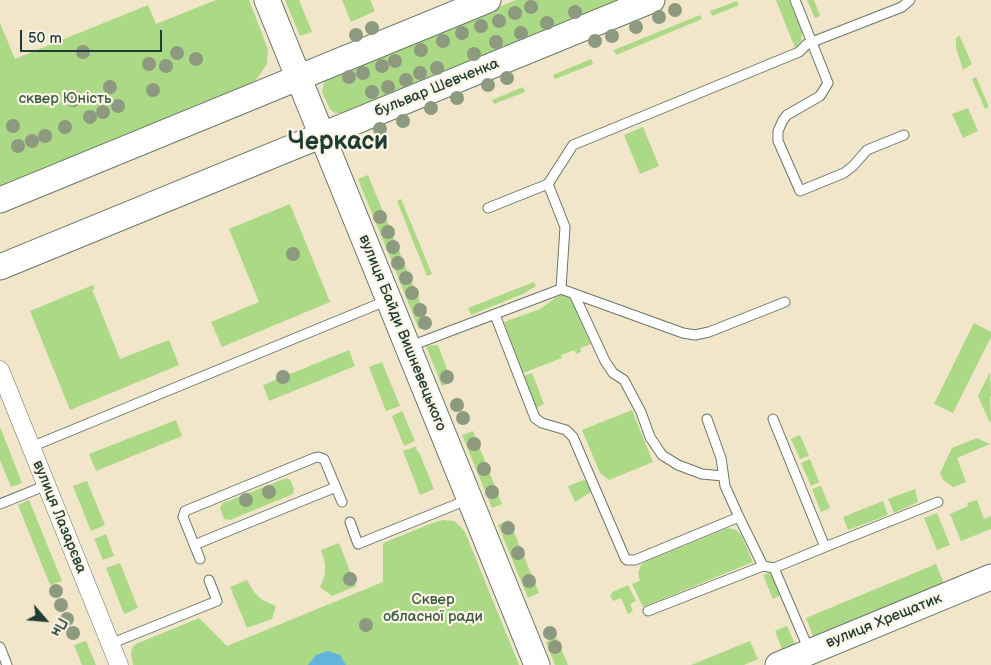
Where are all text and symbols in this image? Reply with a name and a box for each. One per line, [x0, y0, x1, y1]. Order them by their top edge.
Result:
scale bar [22, 20, 165, 52]
text: 50 m [28, 29, 62, 48]
street label: бульвар Шевченка [372, 55, 502, 121]
park label: сквер Юність [19, 90, 111, 108]
district label: Черкаси [288, 128, 388, 158]
street label: вулиця Байди Вишневецького [354, 232, 450, 434]
street label: вулиця Лазарєва [28, 458, 90, 576]
street label: вулиця Хрещатик [823, 590, 945, 652]
park label: Сквер обласної ради [383, 591, 483, 626]
north arrow [20, 595, 70, 645]
text: Пн [47, 615, 71, 639]

